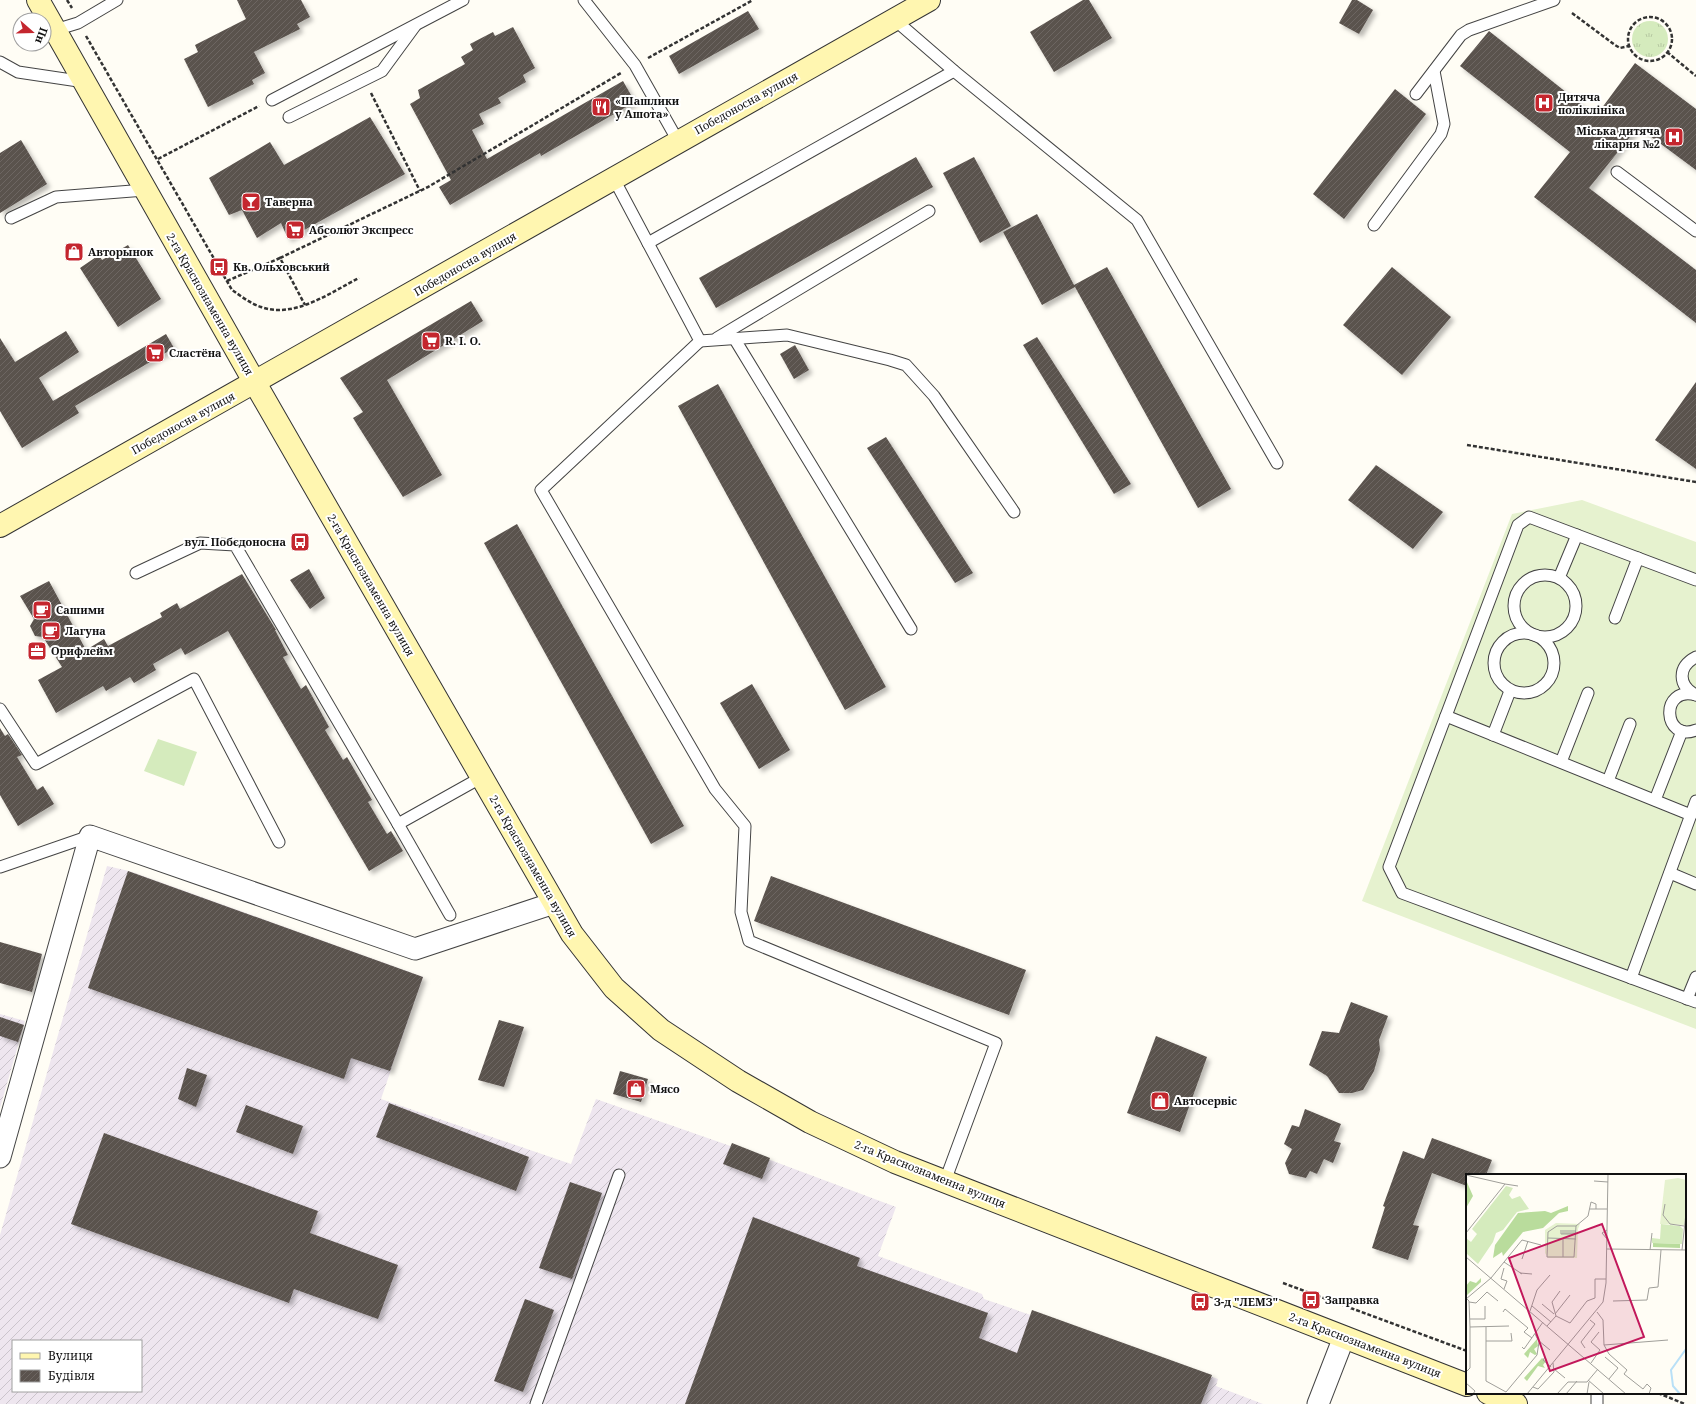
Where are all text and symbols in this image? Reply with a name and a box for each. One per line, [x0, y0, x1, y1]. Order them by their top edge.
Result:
north arrow [12, 12, 52, 52]
text: Пн [32, 25, 52, 46]
street label: Победоносна вулиця [691, 68, 800, 137]
place label: Дитяча поліклініка [1558, 89, 1625, 117]
hospital icon: Дитяча поліклініка [1533, 92, 1555, 114]
place label: «Шашлики у Ашота» [615, 93, 680, 121]
restaurant icon: «Шашлики у Ашота» [590, 96, 612, 118]
place label: Міська дитяча лікарня №2 [1576, 123, 1660, 151]
hospital icon: Міська дитяча лікарня №2 [1663, 126, 1685, 148]
bar icon: Таверна [240, 191, 262, 213]
place label: Таверна [265, 194, 313, 209]
supermarket icon: Абсолют Экспресс [284, 219, 306, 241]
place label: Абсолют Экспресс [309, 222, 414, 237]
street label: Победоносна вулиця [411, 228, 519, 299]
street label: 2-га Краснознаменна вулиця [163, 230, 257, 378]
shop icon: Авторынок [63, 241, 85, 263]
place label: Авторынок [88, 244, 153, 259]
bus stop icon: Кв. Ольховський [208, 256, 230, 278]
place label: Кв. Ольховський [233, 259, 330, 274]
supermarket icon: R. I. O. [420, 330, 442, 352]
place label: R. I. O. [445, 333, 481, 348]
supermarket icon: Сластёна [144, 342, 166, 364]
place label: Сластёна [169, 345, 222, 360]
street label: Победоносна вулиця [128, 388, 237, 457]
street label: 2-га Краснознаменна вулиця [324, 511, 418, 659]
bus stop icon: вул. Побєдоносна [289, 531, 311, 553]
place label: вул. Побєдоносна [184, 534, 286, 549]
cafe icon: Сашими [31, 599, 53, 621]
place label: Сашими [56, 602, 105, 617]
cafe icon: Лагуна [40, 620, 62, 642]
place label: Лагуна [65, 623, 106, 638]
office icon: Орифлейм [26, 640, 48, 662]
place label: Орифлейм [51, 643, 114, 658]
street label: 2-га Краснознаменна вулиця [486, 792, 580, 940]
shop icon: Мясо [625, 1078, 647, 1100]
place label: Мясо [650, 1081, 680, 1096]
shop icon: Автосервіс [1149, 1090, 1171, 1112]
place label: Автосервіс [1174, 1093, 1237, 1108]
street label: 2-га Краснознаменна вулиця [852, 1136, 1008, 1211]
inset map [1466, 1174, 1686, 1394]
bus stop icon: Заправка [1300, 1289, 1322, 1311]
bus stop icon: З-д "ЛЕМЗ" [1189, 1291, 1211, 1313]
place label: Заправка [1325, 1292, 1380, 1307]
place label: З-д "ЛЕМЗ" [1214, 1294, 1278, 1309]
street label: 2-га Краснознаменна вулиця [1287, 1309, 1443, 1381]
legend [12, 1340, 142, 1392]
text: Вулиця [48, 1347, 93, 1364]
text: Будівля [48, 1367, 95, 1384]

